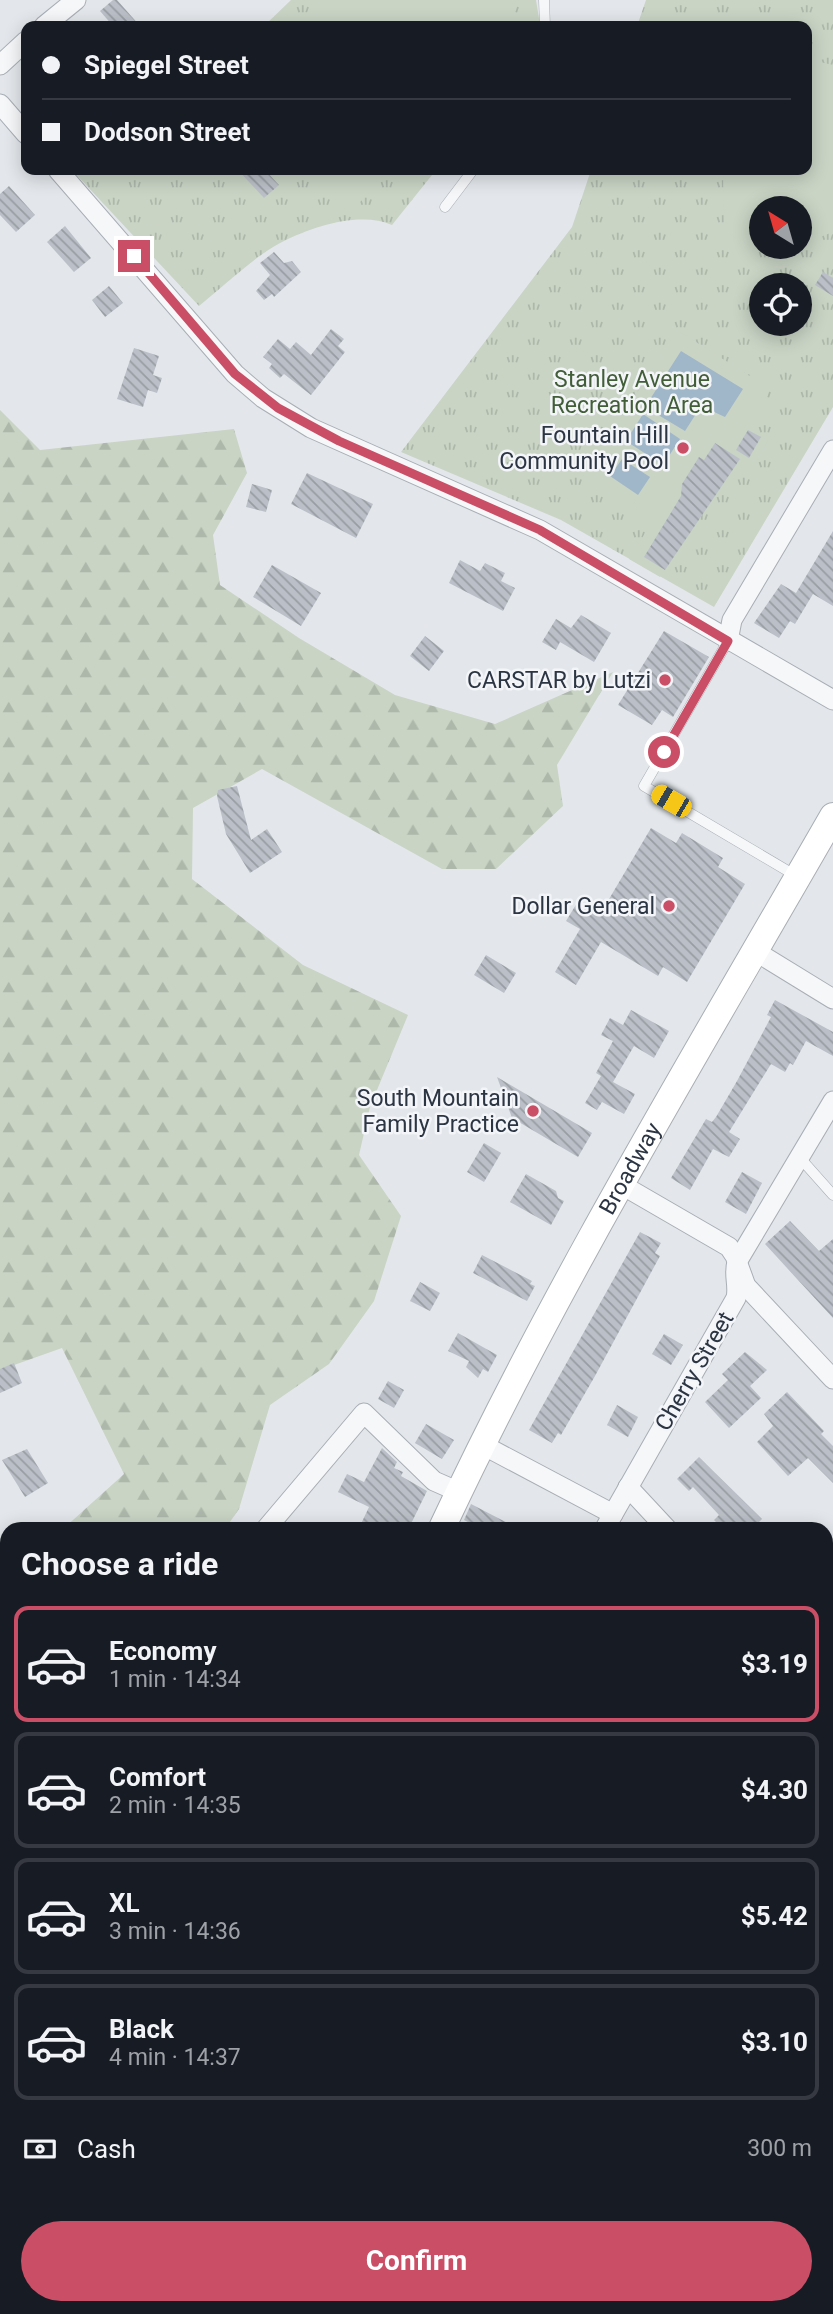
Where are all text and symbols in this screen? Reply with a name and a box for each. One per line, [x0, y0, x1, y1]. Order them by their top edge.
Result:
text: Spiegel Street [84, 50, 249, 80]
text: Dodson Street [84, 117, 250, 147]
north arrow [749, 196, 812, 259]
map controls [749, 196, 812, 336]
route end [118, 240, 150, 272]
button: locate [749, 273, 812, 336]
park label: Stanley Avenue Recreation Area [551, 366, 713, 419]
place label: Fountain Hill Community Pool [499, 422, 669, 475]
marker: Fountain Hill Community Pool [675, 440, 691, 456]
place label: CARSTAR by Lutzi [467, 667, 651, 694]
marker: CARSTAR by Lutzi [657, 672, 673, 688]
route start [648, 736, 680, 768]
car [648, 781, 695, 821]
place label: Dollar General [511, 893, 655, 920]
marker: Dollar General [661, 898, 677, 914]
place label: South Mountain Family Practice [357, 1085, 519, 1138]
marker: South Mountain Family Practice [525, 1103, 541, 1119]
street label: Broadway [594, 1118, 667, 1219]
street label: Cherry Street [650, 1307, 739, 1436]
text: Choose a ride [21, 1545, 218, 1583]
icon: car [25, 1633, 88, 1696]
text: Economy [109, 1636, 216, 1666]
text: $3.19 [741, 1649, 808, 1679]
text: 1 min · 14:34 [109, 1666, 241, 1693]
icon: car [25, 1759, 88, 1822]
text: Comfort [109, 1762, 206, 1792]
text: $4.30 [741, 1775, 808, 1805]
text: 2 min · 14:35 [109, 1792, 241, 1819]
icon: car [25, 1885, 88, 1948]
text: XL [109, 1888, 140, 1918]
text: $5.42 [741, 1901, 808, 1931]
text: 3 min · 14:36 [109, 1918, 241, 1945]
icon: car [25, 2011, 88, 2074]
text: Black [109, 2014, 174, 2044]
text: $3.10 [741, 2027, 808, 2057]
text: 4 min · 14:37 [109, 2044, 241, 2071]
icon: cash [21, 2130, 59, 2168]
text: Cash [77, 2134, 136, 2164]
text: 300 m [747, 2135, 812, 2162]
button: Confirm [21, 2221, 812, 2301]

